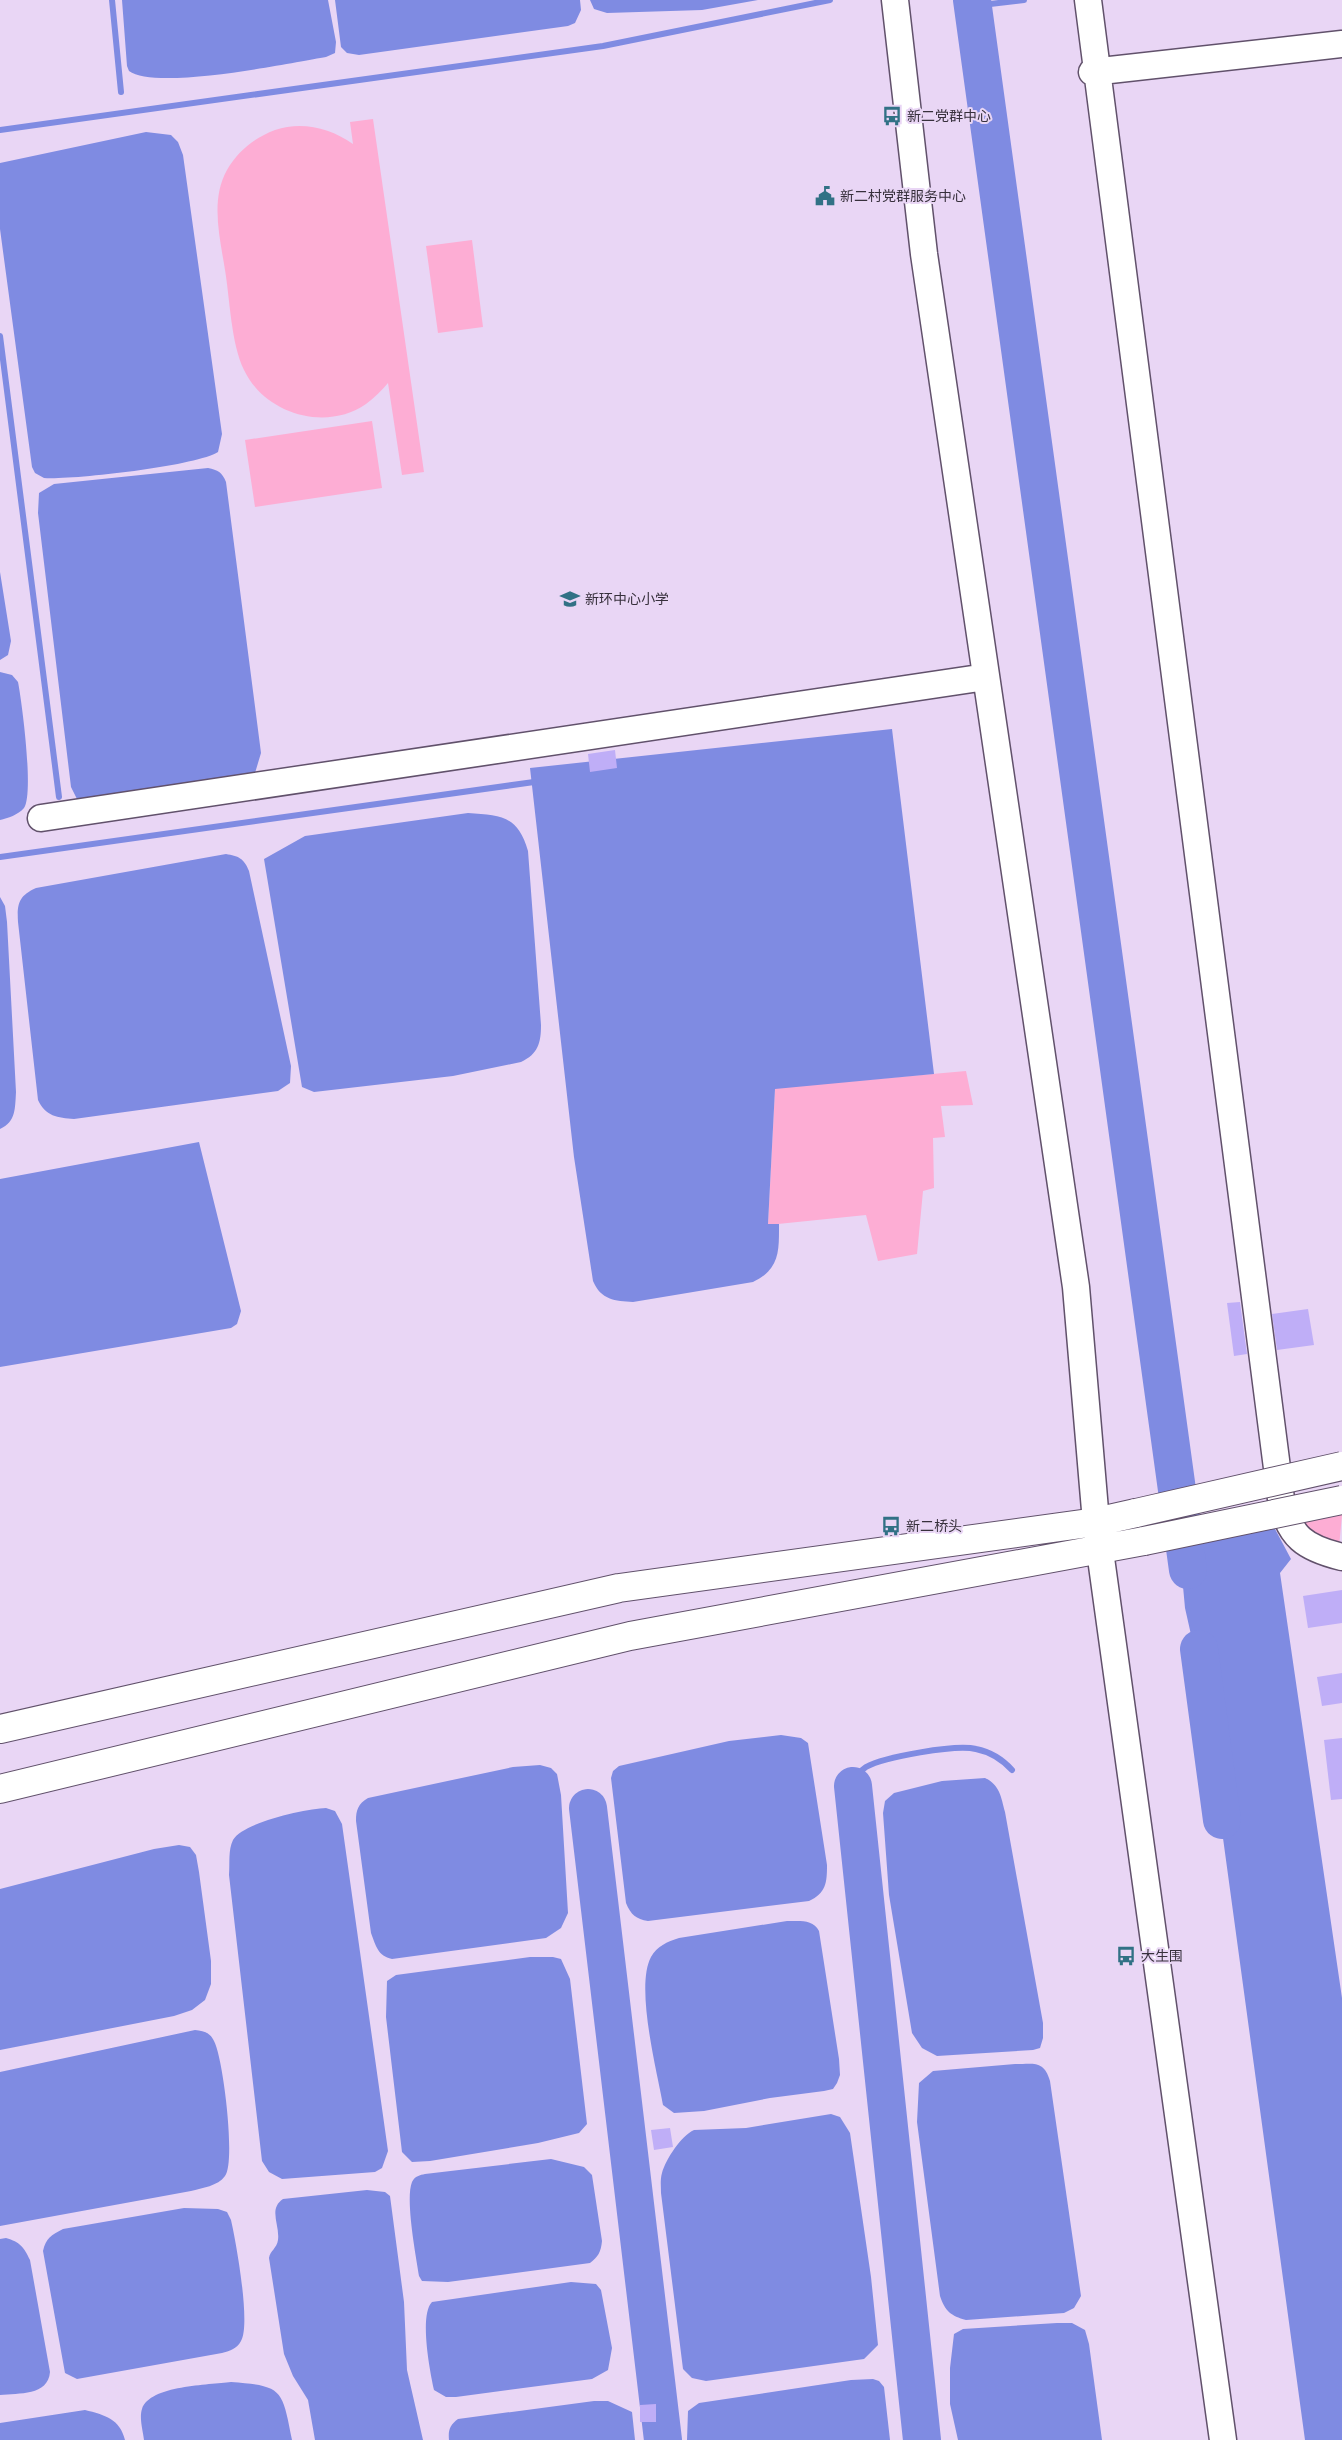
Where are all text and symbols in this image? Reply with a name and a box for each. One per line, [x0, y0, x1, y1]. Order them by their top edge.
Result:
bus stop icon: 新二党群中心 [881, 105, 903, 127]
place label: 新二党群中心 [907, 107, 991, 124]
public building icon: 新二村党群服务中心 [814, 185, 836, 207]
place label: 新二村党群服务中心 [840, 187, 966, 204]
school or university icon: 新环中心小学 [559, 588, 581, 610]
place label: 新环中心小学 [585, 590, 669, 607]
bus stop icon: 新二桥头 [880, 1515, 902, 1537]
place label: 新二桥头 [906, 1517, 962, 1534]
bus stop icon: 大生围 [1115, 1945, 1137, 1967]
place label: 大生围 [1141, 1947, 1183, 1964]

